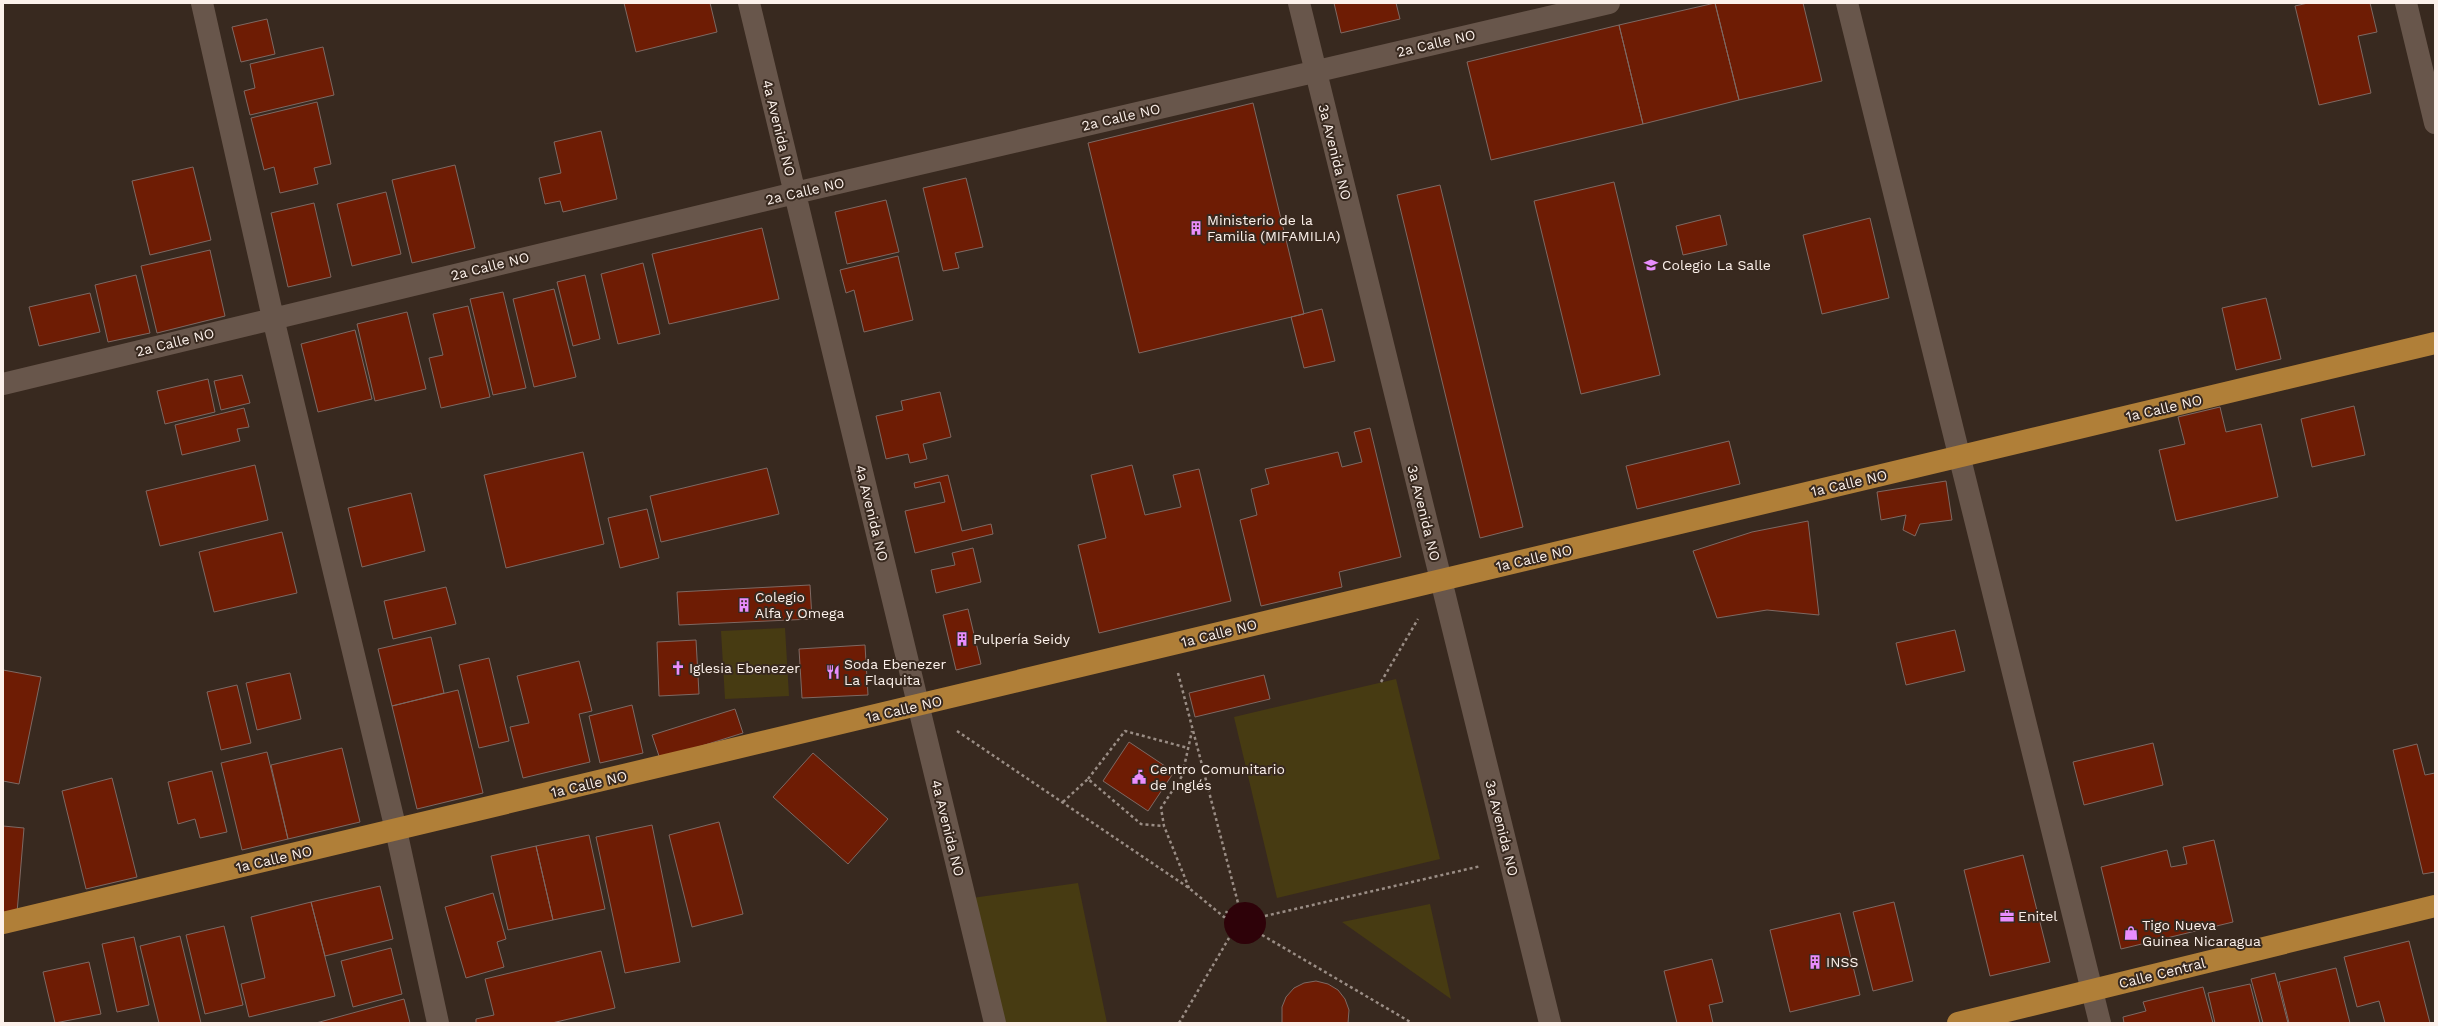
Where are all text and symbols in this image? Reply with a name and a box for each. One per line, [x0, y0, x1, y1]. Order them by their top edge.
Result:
street label: 2a Calle NO [1395, 26, 1477, 60]
street label: 4a Avenida NO [759, 78, 799, 178]
street label: 2a Calle NO [1080, 100, 1162, 134]
street label: 3a Avenida NO [1315, 102, 1355, 202]
street label: 2a Calle NO [764, 174, 846, 208]
place label: Ministerio de la Familia (MIFAMILIA) [1207, 212, 1340, 244]
building icon: Ministerio de la Familia (MIFAMILIA) [1188, 220, 1204, 236]
street label: 2a Calle NO [449, 249, 531, 283]
school or university icon: Colegio La Salle [1643, 257, 1659, 273]
place label: Colegio La Salle [1662, 257, 1771, 273]
street label: 2a Calle NO [134, 325, 216, 359]
street label: 1a Calle NO [2124, 391, 2204, 425]
street label: 4a Avenida NO [852, 463, 892, 563]
street label: 3a Avenida NO [1404, 463, 1444, 563]
street label: 1a Calle NO [1809, 466, 1889, 500]
street label: 1a Calle NO [1494, 541, 1574, 575]
place label: Colegio Alfa y Omega [755, 589, 845, 621]
building icon: Colegio Alfa y Omega [736, 597, 752, 613]
street label: 1a Calle NO [1179, 616, 1259, 650]
building icon: Pulpería Seidy [954, 631, 970, 647]
place label: Pulpería Seidy [973, 631, 1071, 647]
place label: Soda Ebenezer La Flaquita [844, 656, 947, 688]
church icon: Iglesia Ebenezer [670, 660, 686, 676]
place label: Iglesia Ebenezer [689, 660, 800, 676]
restaurant icon: Soda Ebenezer La Flaquita [825, 664, 841, 680]
street label: 1a Calle NO [864, 692, 944, 726]
place label: Centro Comunitario de Inglés [1150, 761, 1285, 793]
street label: 1a Calle NO [549, 767, 629, 801]
public building icon: Centro Comunitario de Inglés [1131, 769, 1147, 785]
street label: 4a Avenida NO [928, 778, 968, 878]
street label: 3a Avenida NO [1482, 778, 1522, 878]
street label: 1a Calle NO [234, 842, 314, 876]
office icon: Enitel [1999, 908, 2015, 924]
place label: Enitel [2018, 908, 2058, 924]
place label: Tigo Nueva Guinea Nicaragua [2142, 917, 2261, 949]
shop icon: Tigo Nueva Guinea Nicaragua [2123, 925, 2139, 941]
building icon: INSS [1807, 954, 1823, 970]
place label: INSS [1826, 954, 1858, 970]
street label: Calle Central [2117, 954, 2208, 992]

